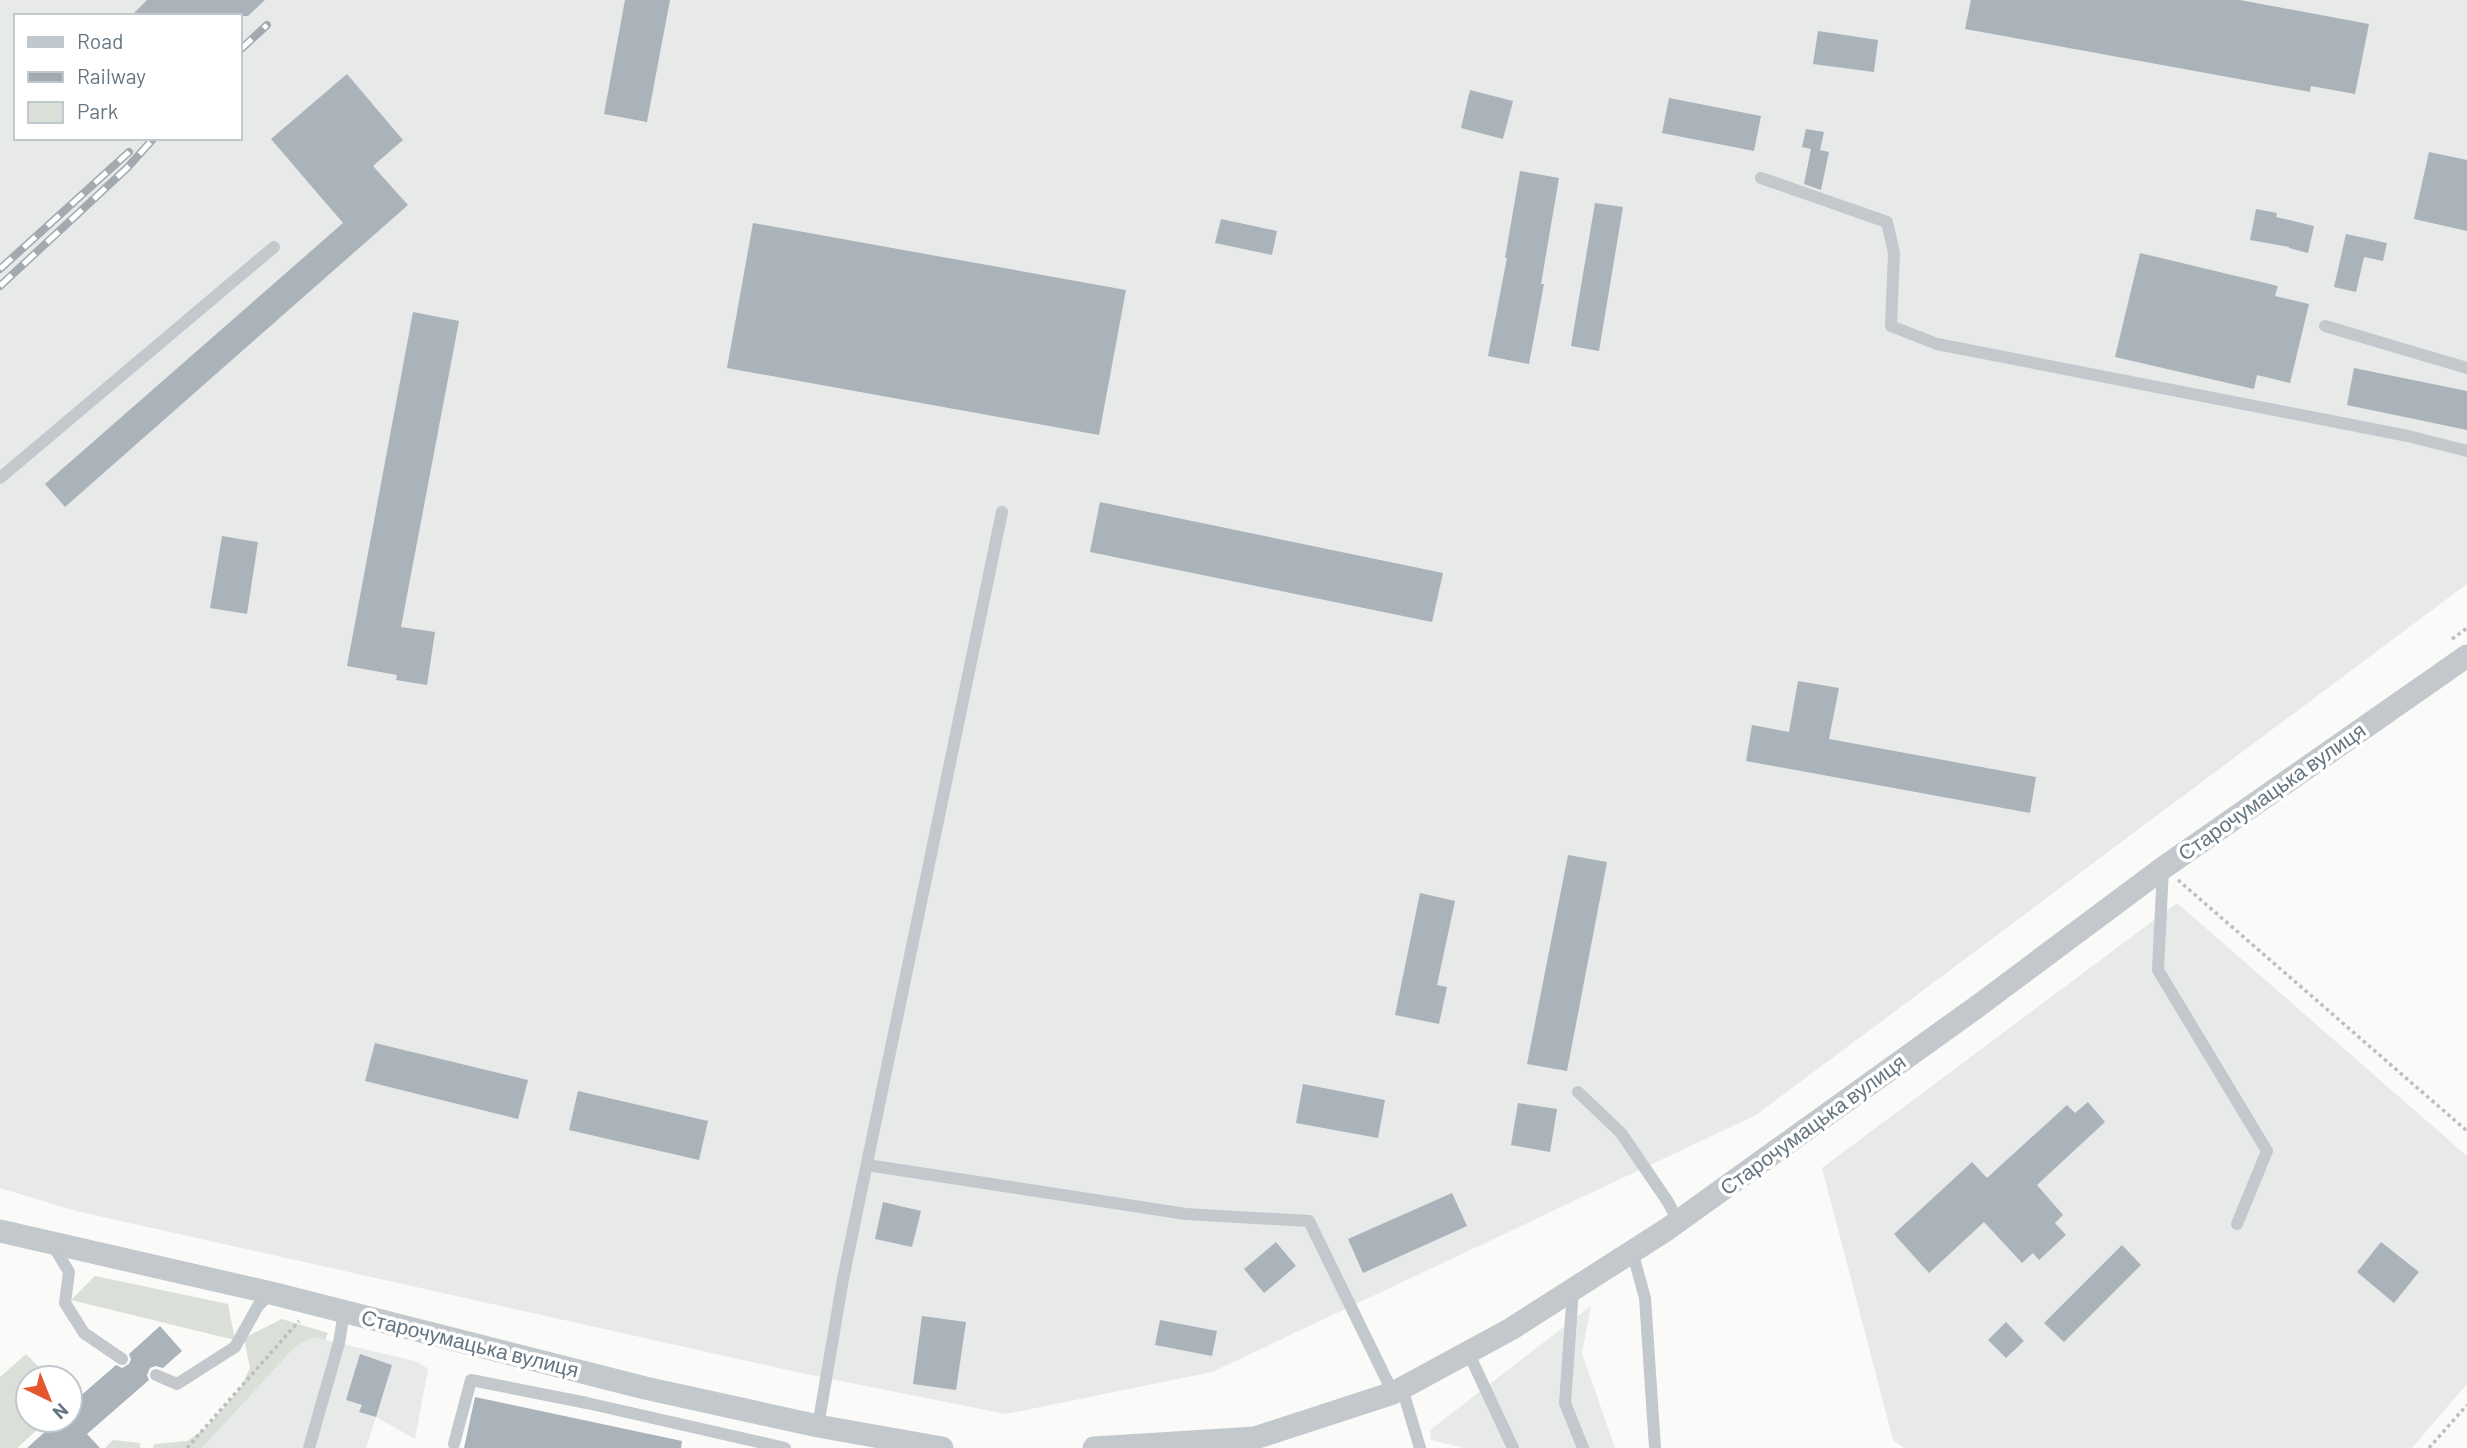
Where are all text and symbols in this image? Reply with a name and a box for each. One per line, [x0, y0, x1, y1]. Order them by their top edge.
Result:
legend [14, 14, 242, 140]
text: Road [77, 28, 123, 53]
text: Railway [77, 63, 146, 88]
text: Park [77, 98, 118, 123]
street label: Старочумацька вулиця [2173, 717, 2370, 865]
street label: Старочумацька вулиця [1715, 1048, 1910, 1199]
street label: Старочумацька вулиця [359, 1303, 582, 1382]
north arrow [14, 1364, 84, 1434]
text: N [48, 1399, 73, 1425]

